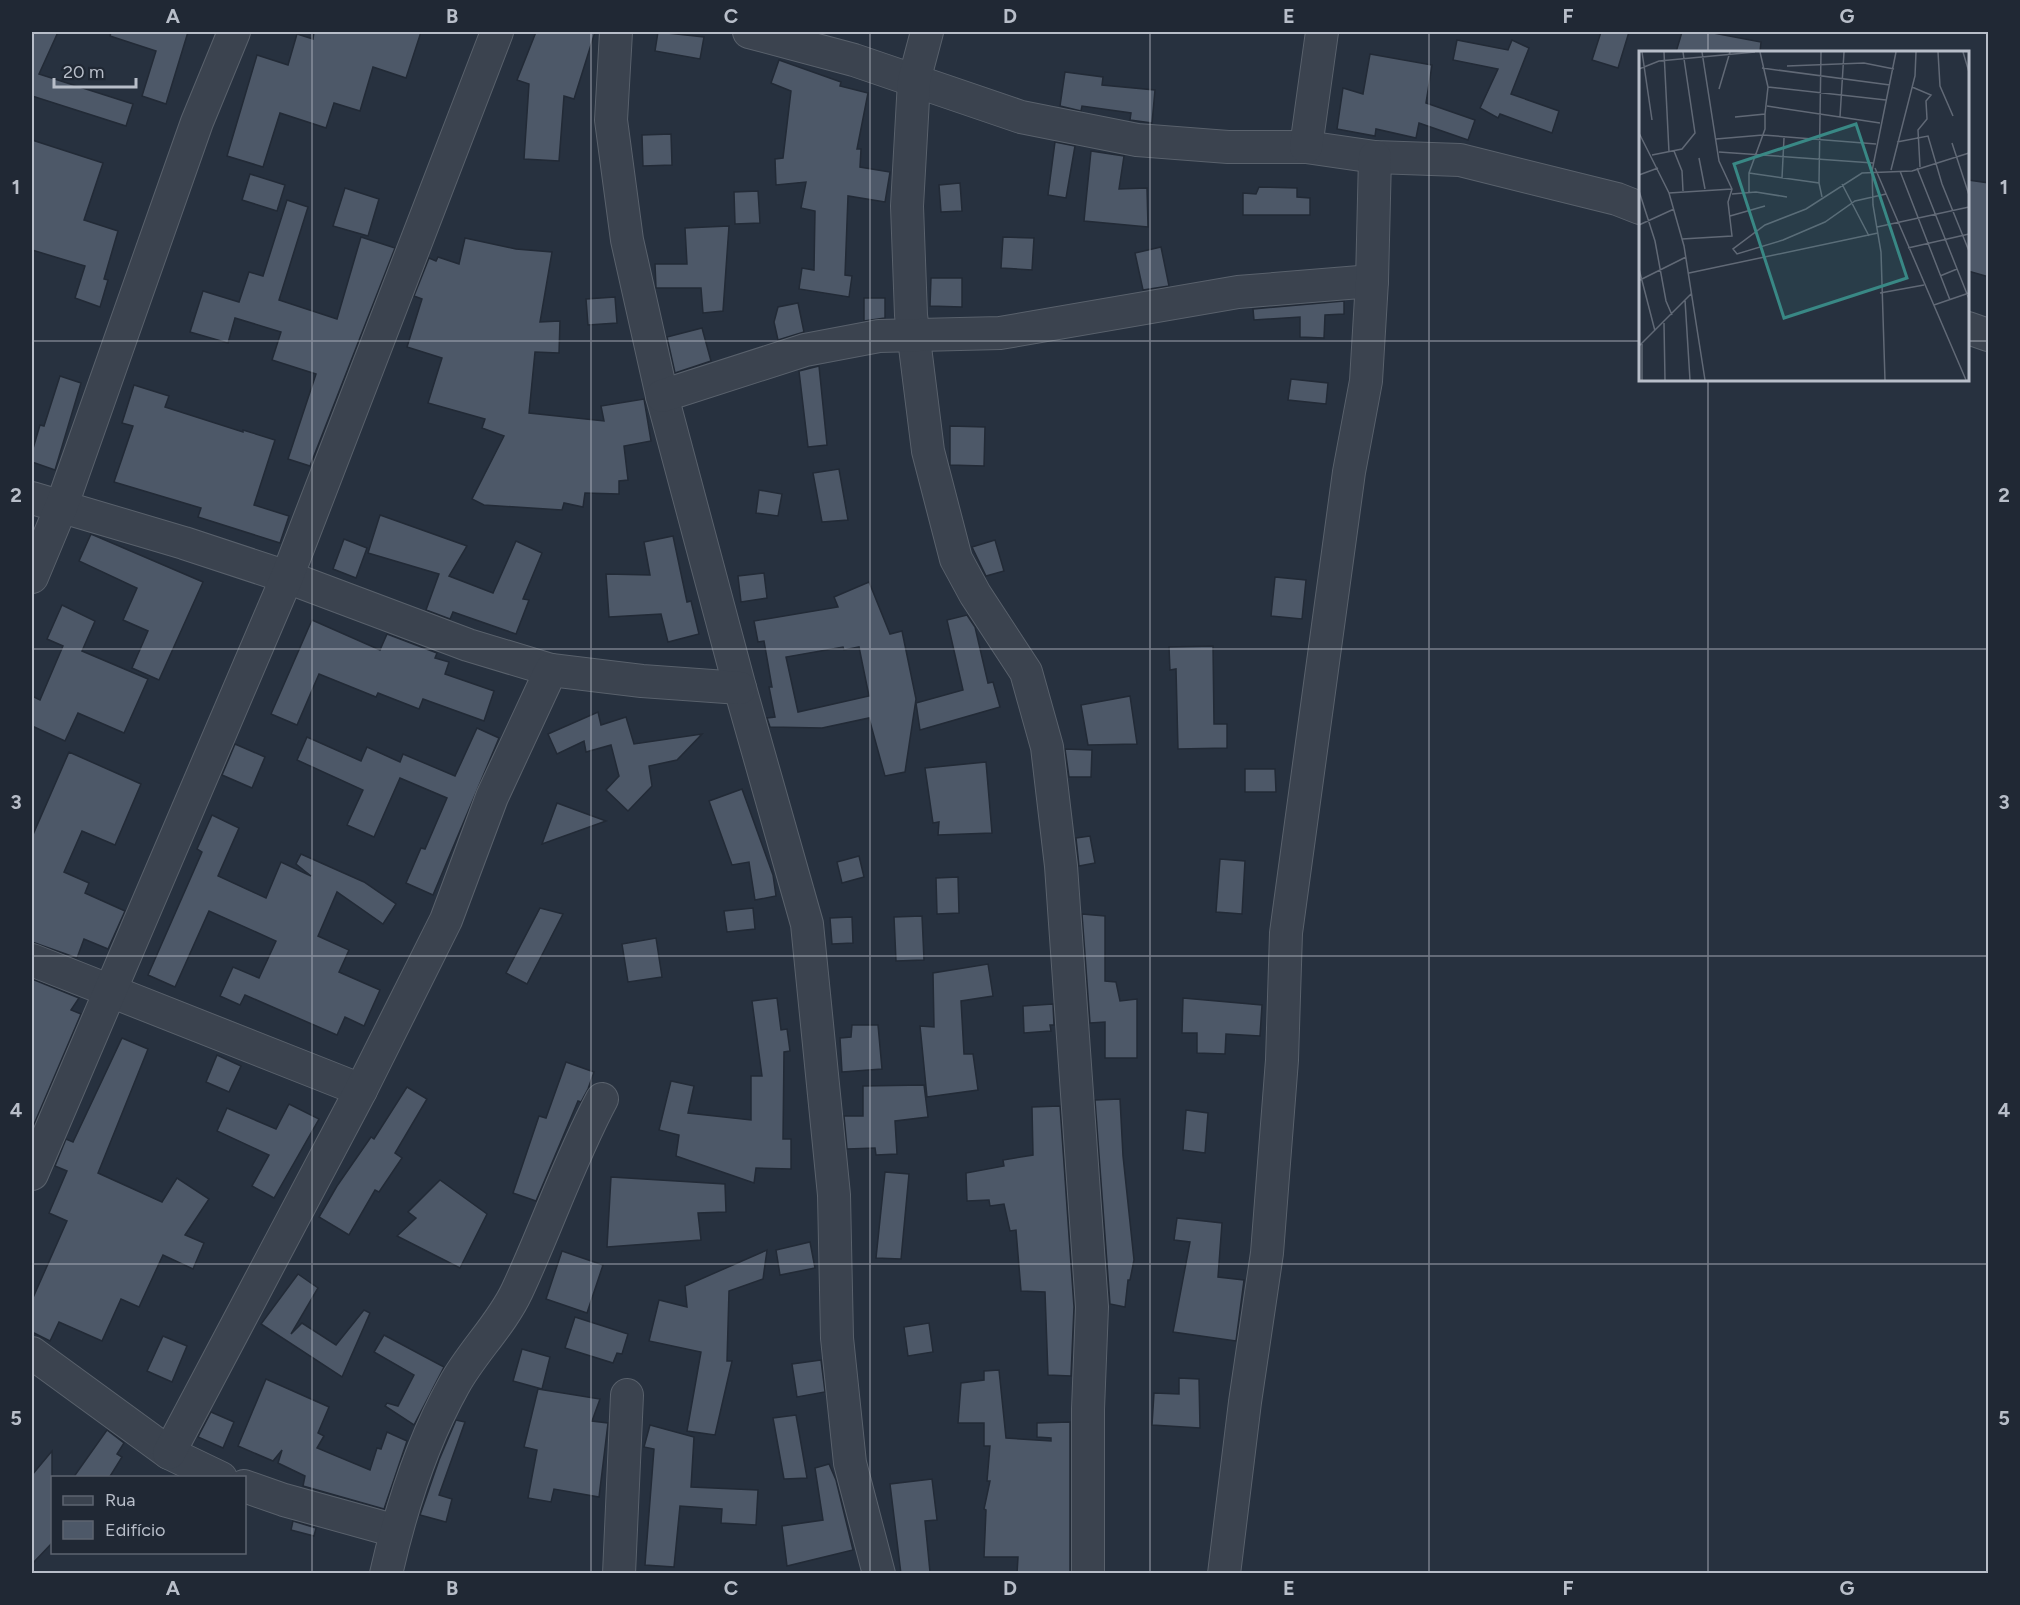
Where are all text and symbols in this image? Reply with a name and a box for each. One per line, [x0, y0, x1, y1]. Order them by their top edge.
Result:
text: A [166, 4, 181, 28]
text: B [446, 4, 458, 28]
text: C [724, 4, 738, 28]
text: D [1003, 4, 1017, 28]
text: E [1283, 4, 1295, 28]
text: F [1562, 4, 1574, 28]
text: G [1840, 4, 1855, 28]
scale bar [54, 51, 136, 89]
inset map [1639, 51, 1969, 381]
text: 20 m [63, 61, 104, 83]
text: 1 [12, 175, 20, 199]
text: 1 [2000, 175, 2008, 199]
text: 2 [10, 483, 22, 507]
text: 2 [1998, 483, 2010, 507]
text: 3 [10, 790, 22, 814]
text: 3 [1998, 790, 2010, 814]
text: 4 [10, 1098, 23, 1122]
text: 4 [1998, 1098, 2011, 1122]
text: 5 [10, 1406, 22, 1430]
text: 5 [1998, 1406, 2010, 1430]
legend [51, 1476, 246, 1554]
text: Rua [105, 1489, 136, 1511]
text: Edifício [105, 1519, 166, 1541]
text: A [166, 1576, 181, 1600]
text: B [446, 1576, 458, 1600]
text: C [724, 1576, 738, 1600]
text: D [1003, 1576, 1017, 1600]
text: E [1283, 1576, 1295, 1600]
text: F [1562, 1576, 1574, 1600]
text: G [1840, 1576, 1855, 1600]

